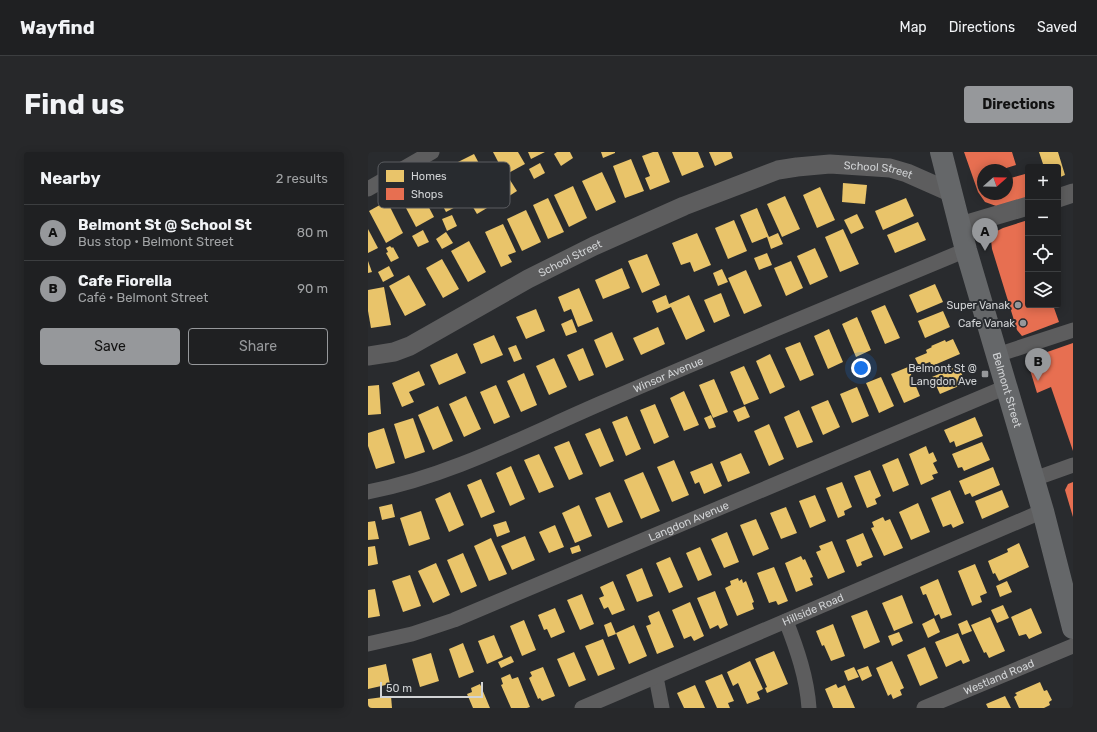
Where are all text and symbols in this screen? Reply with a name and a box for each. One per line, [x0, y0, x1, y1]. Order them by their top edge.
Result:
text: Wayfind [20, 16, 95, 39]
text: Map [900, 19, 927, 36]
text: Directions [949, 19, 1015, 36]
text: Saved [1037, 19, 1077, 36]
button: Directions [964, 86, 1073, 123]
text: Find us [24, 88, 124, 121]
street label: School Street [843, 158, 915, 181]
legend [378, 162, 510, 208]
north arrow [977, 164, 1013, 200]
map controls [1025, 164, 1061, 308]
button: + [1025, 164, 1061, 200]
text: Nearby [40, 168, 101, 188]
text: Homes [411, 170, 447, 183]
text: 2 results [276, 171, 328, 186]
text: Shops [411, 188, 443, 201]
button: − [1025, 200, 1061, 236]
text: Belmont St @ School St [78, 216, 252, 234]
pin: A [972, 218, 998, 251]
text: A [48, 225, 58, 240]
text: 80 m [297, 225, 328, 240]
text: Bus stop · Belmont Street [78, 234, 234, 249]
button: locate [1025, 236, 1061, 272]
street label: School Street [536, 237, 604, 279]
text: Cafe Fiorella [78, 272, 172, 290]
button: layers [1025, 272, 1061, 308]
text: B [48, 281, 58, 296]
text: 90 m [297, 281, 328, 296]
text: Café · Belmont Street [78, 290, 208, 305]
place label: Super Vanak [946, 299, 1010, 312]
marker: Super Vanak [1013, 300, 1023, 310]
place label: Cafe Vanak [958, 317, 1015, 330]
marker: Cafe Vanak [1018, 318, 1028, 328]
button: Save [40, 328, 180, 365]
button: Share [188, 328, 328, 365]
pin: B [1025, 348, 1051, 381]
street label: Belmont Street [990, 351, 1025, 430]
street label: Winsor Avenue [631, 354, 705, 395]
your location [851, 358, 871, 378]
place label: Belmont St @ Langdon Ave [908, 362, 977, 388]
marker: Belmont St @ Langdon Ave [980, 369, 990, 379]
street label: Langdon Avenue [646, 498, 731, 544]
street label: Hillside Road [780, 590, 846, 628]
street label: Westland Road [961, 656, 1036, 697]
scale bar [380, 680, 483, 699]
text: 50 m [386, 682, 412, 695]

